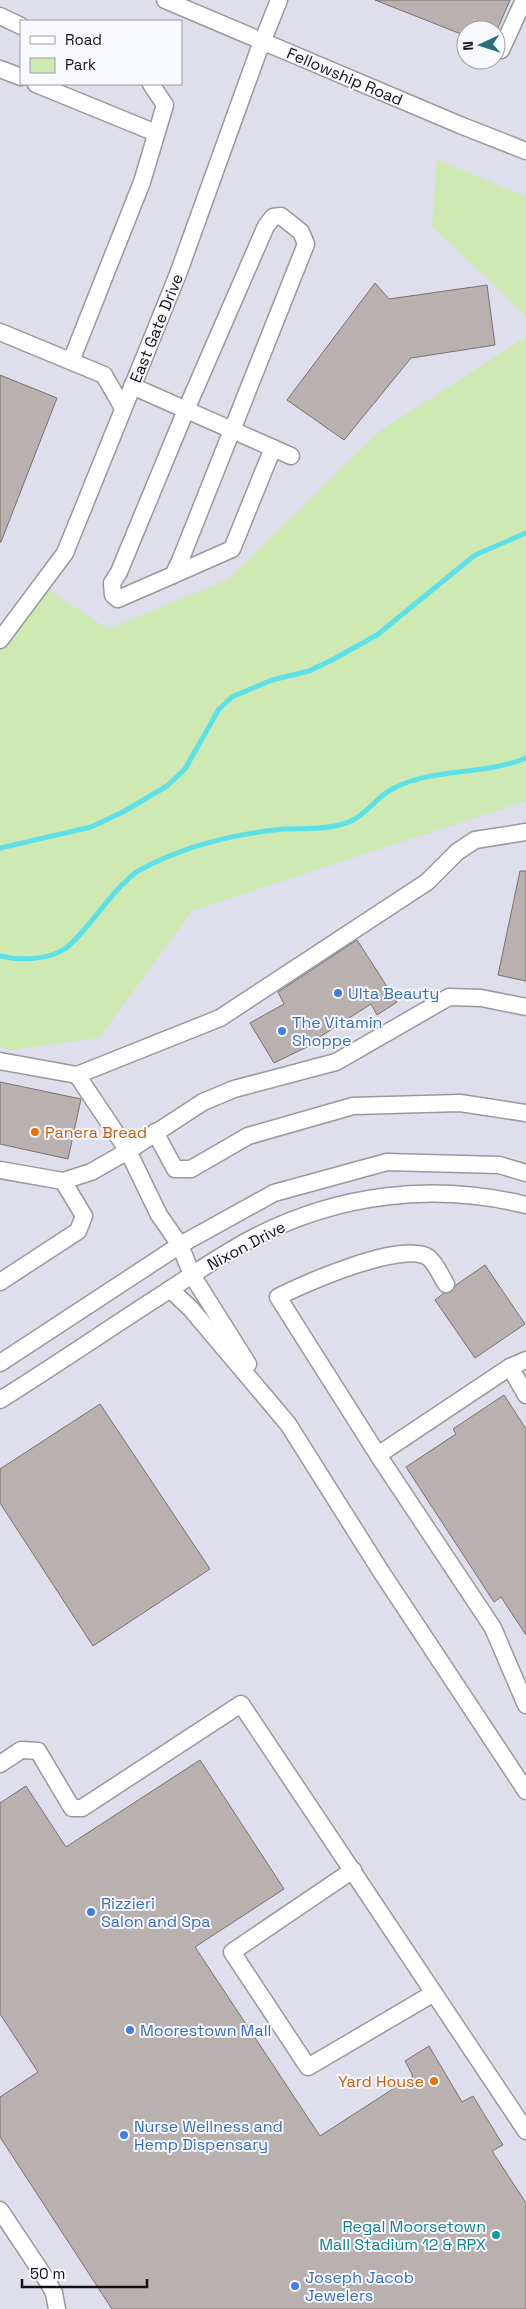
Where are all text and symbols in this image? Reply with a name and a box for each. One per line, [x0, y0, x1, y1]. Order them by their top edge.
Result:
legend [20, 20, 182, 85]
north arrow [456, 20, 506, 70]
text: Road [65, 30, 102, 49]
text: N [459, 41, 477, 51]
street label: Fellowship Road [284, 43, 406, 110]
text: Park [65, 55, 96, 74]
street label: East Gate Drive [125, 270, 188, 386]
place label: Ulta Beauty [348, 983, 439, 1004]
marker: Ulta Beauty [332, 987, 344, 999]
place label: The Vitamin Shoppe [292, 1012, 382, 1051]
marker: The Vitamin Shoppe [276, 1025, 288, 1037]
place label: Panera Bread [45, 1122, 147, 1143]
marker: Panera Bread [29, 1126, 41, 1138]
street label: Nixon Drive [203, 1216, 289, 1275]
place label: Rizzieri Salon and Spa [101, 1893, 210, 1932]
marker: Rizzieri Salon and Spa [85, 1906, 97, 1918]
place label: Moorestown Mall [140, 2020, 272, 2041]
marker: Moorestown Mall [124, 2024, 136, 2036]
place label: Yard House [338, 2071, 424, 2092]
marker: Yard House [428, 2075, 440, 2087]
place label: Nurse Wellness and Hemp Dispensary [134, 2116, 283, 2155]
marker: Nurse Wellness and Hemp Dispensary [118, 2129, 130, 2141]
place label: Regal Moorsetown Mall Stadium 12 & RPX [319, 2216, 486, 2255]
marker: Regal Moorsetown Mall Stadium 12 & RPX [490, 2229, 502, 2241]
scale bar [22, 2256, 148, 2288]
text: 50 m [30, 2264, 65, 2283]
place label: Joseph Jacob Jewelers [305, 2267, 414, 2306]
marker: Joseph Jacob Jewelers [289, 2280, 301, 2292]

